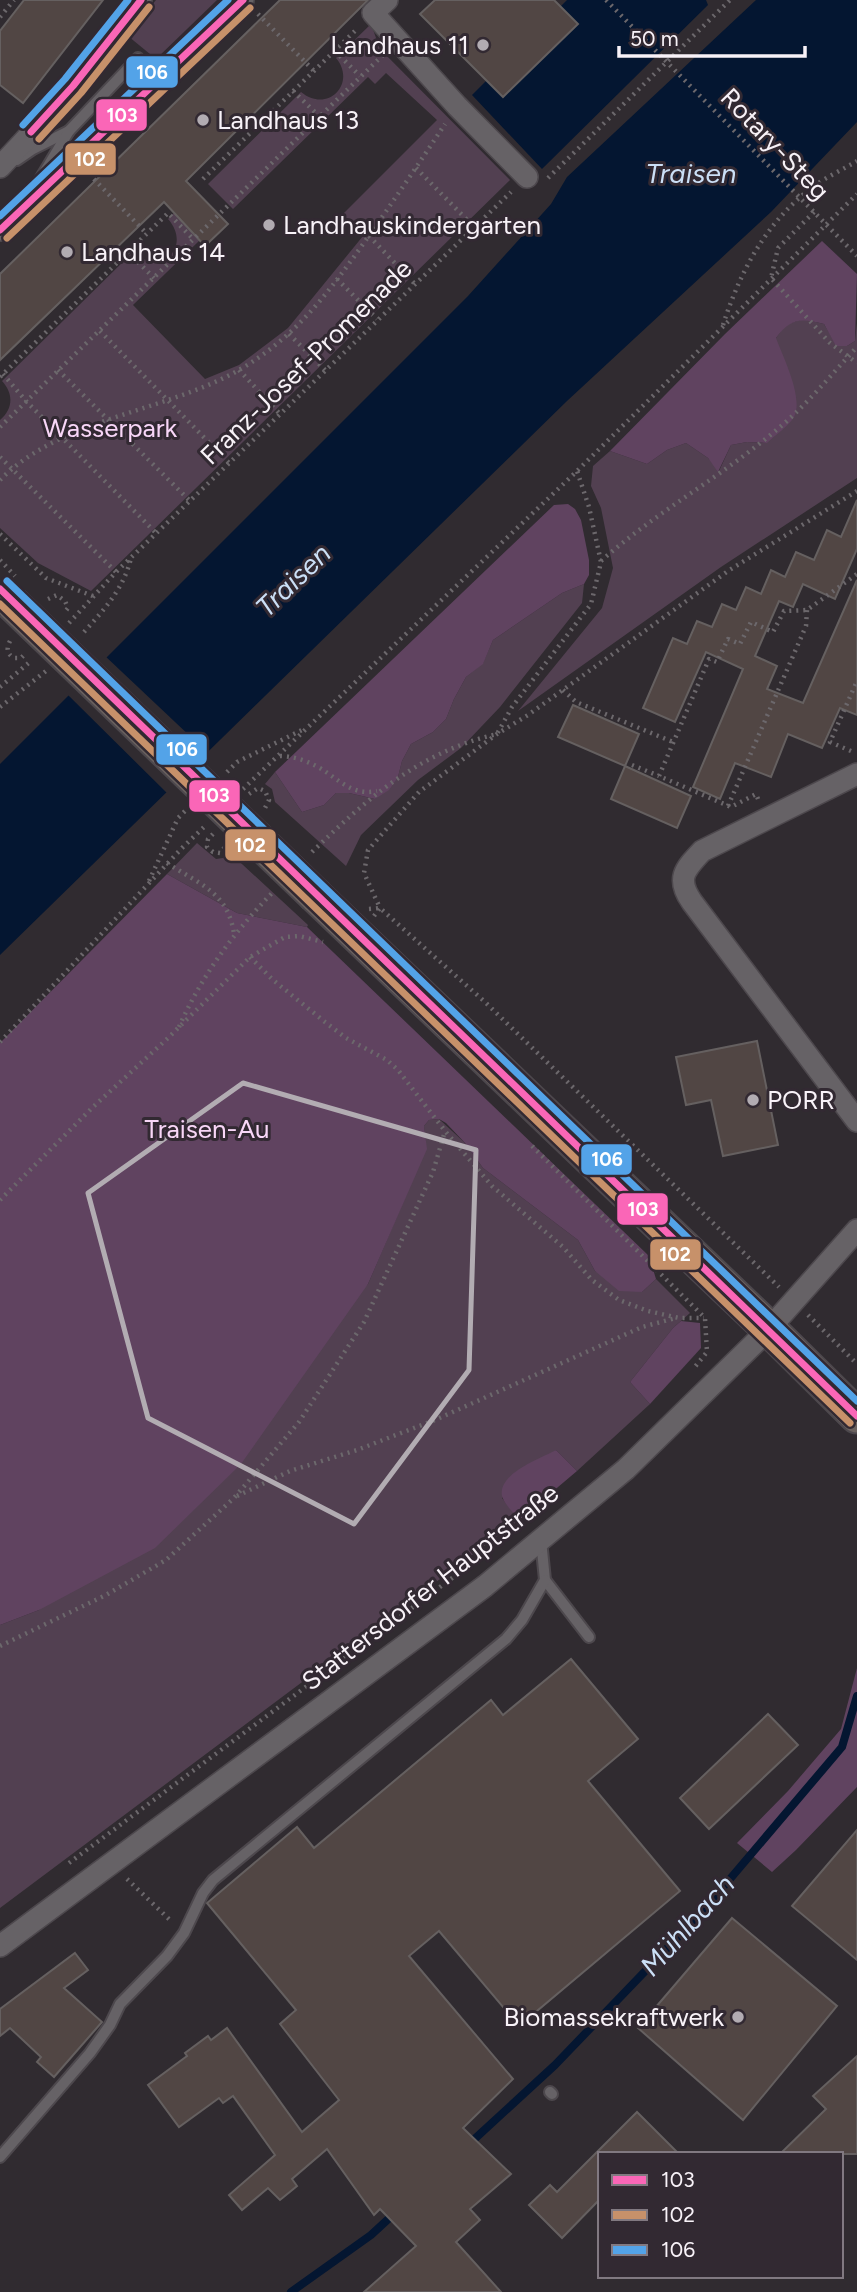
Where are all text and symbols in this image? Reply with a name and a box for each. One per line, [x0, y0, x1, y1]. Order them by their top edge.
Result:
scale bar [619, 14, 804, 58]
text: 50 m [630, 26, 679, 51]
place label: Landhaus 11 [330, 29, 469, 61]
marker: Landhaus 11 [475, 37, 491, 53]
line badge: 106 [125, 55, 179, 89]
text: 106 [136, 61, 168, 84]
street label: Rotary-Steg [714, 81, 836, 207]
line badge: 103 [95, 98, 148, 132]
text: 103 [107, 104, 137, 127]
place label: Landhaus 13 [217, 104, 359, 136]
marker: Landhaus 13 [195, 112, 211, 128]
line badge: 102 [64, 142, 117, 176]
text: 102 [74, 148, 106, 171]
water label: Traisen [646, 156, 736, 190]
place label: Landhauskindergarten [283, 209, 541, 241]
marker: Landhauskindergarten [261, 217, 277, 233]
place label: Landhaus 14 [81, 236, 225, 268]
marker: Landhaus 14 [59, 244, 75, 260]
street label: Franz-Josef-Promenade [194, 253, 418, 471]
park label: Wasserpark [43, 412, 178, 444]
water label: Traisen [249, 536, 337, 624]
line badge: 106 [155, 733, 208, 766]
text: 106 [166, 738, 198, 761]
line badge: 103 [188, 779, 241, 813]
text: 103 [199, 784, 229, 807]
line badge: 102 [224, 828, 277, 862]
text: 102 [234, 834, 266, 857]
place label: PORR [767, 1084, 835, 1116]
marker: PORR [745, 1092, 761, 1108]
park label: Traisen-Au [145, 1113, 270, 1145]
line badge: 106 [580, 1143, 633, 1176]
text: 106 [591, 1148, 623, 1171]
line badge: 103 [616, 1192, 669, 1226]
text: 103 [628, 1198, 658, 1221]
line badge: 102 [649, 1238, 702, 1271]
text: 102 [659, 1243, 691, 1266]
street label: Stattersdorfer Hauptstraße [295, 1477, 565, 1697]
water label: Mühlbach [633, 1867, 741, 1983]
place label: Biomassekraftwerk [503, 2001, 724, 2033]
marker: Biomassekraftwerk [730, 2009, 746, 2025]
legend [598, 2152, 843, 2278]
text: 103 [661, 2167, 695, 2192]
text: 102 [661, 2202, 695, 2227]
text: 106 [661, 2237, 695, 2262]

